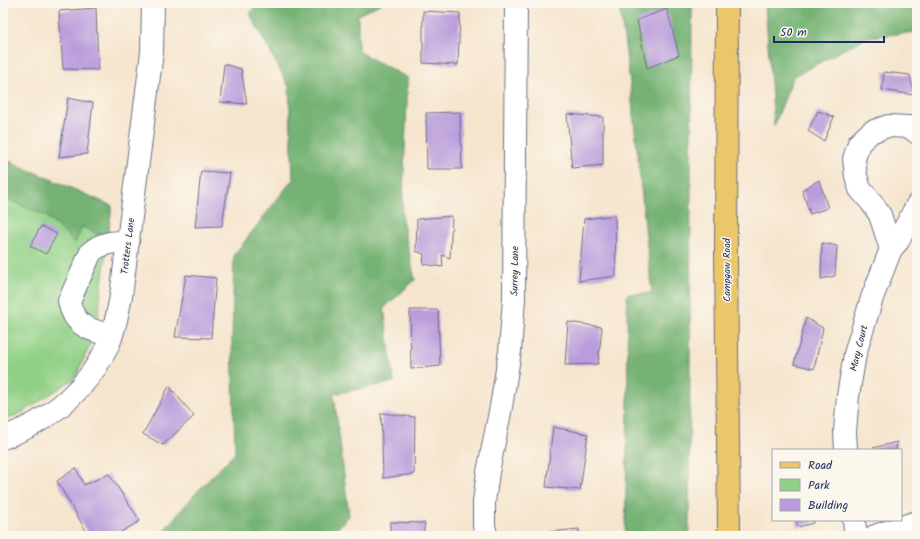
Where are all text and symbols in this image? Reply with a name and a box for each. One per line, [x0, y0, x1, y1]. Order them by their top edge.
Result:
scale bar [774, 18, 884, 44]
text: 50 m [780, 23, 807, 42]
street label: Trotters Lane [117, 216, 139, 275]
street label: Campgaw Road [719, 237, 735, 302]
street label: Surrey Lane [507, 245, 523, 296]
street label: Mary Court [846, 323, 872, 373]
legend [772, 449, 902, 521]
text: Road [808, 456, 833, 475]
text: Park [808, 476, 830, 495]
text: Building [808, 496, 848, 515]

